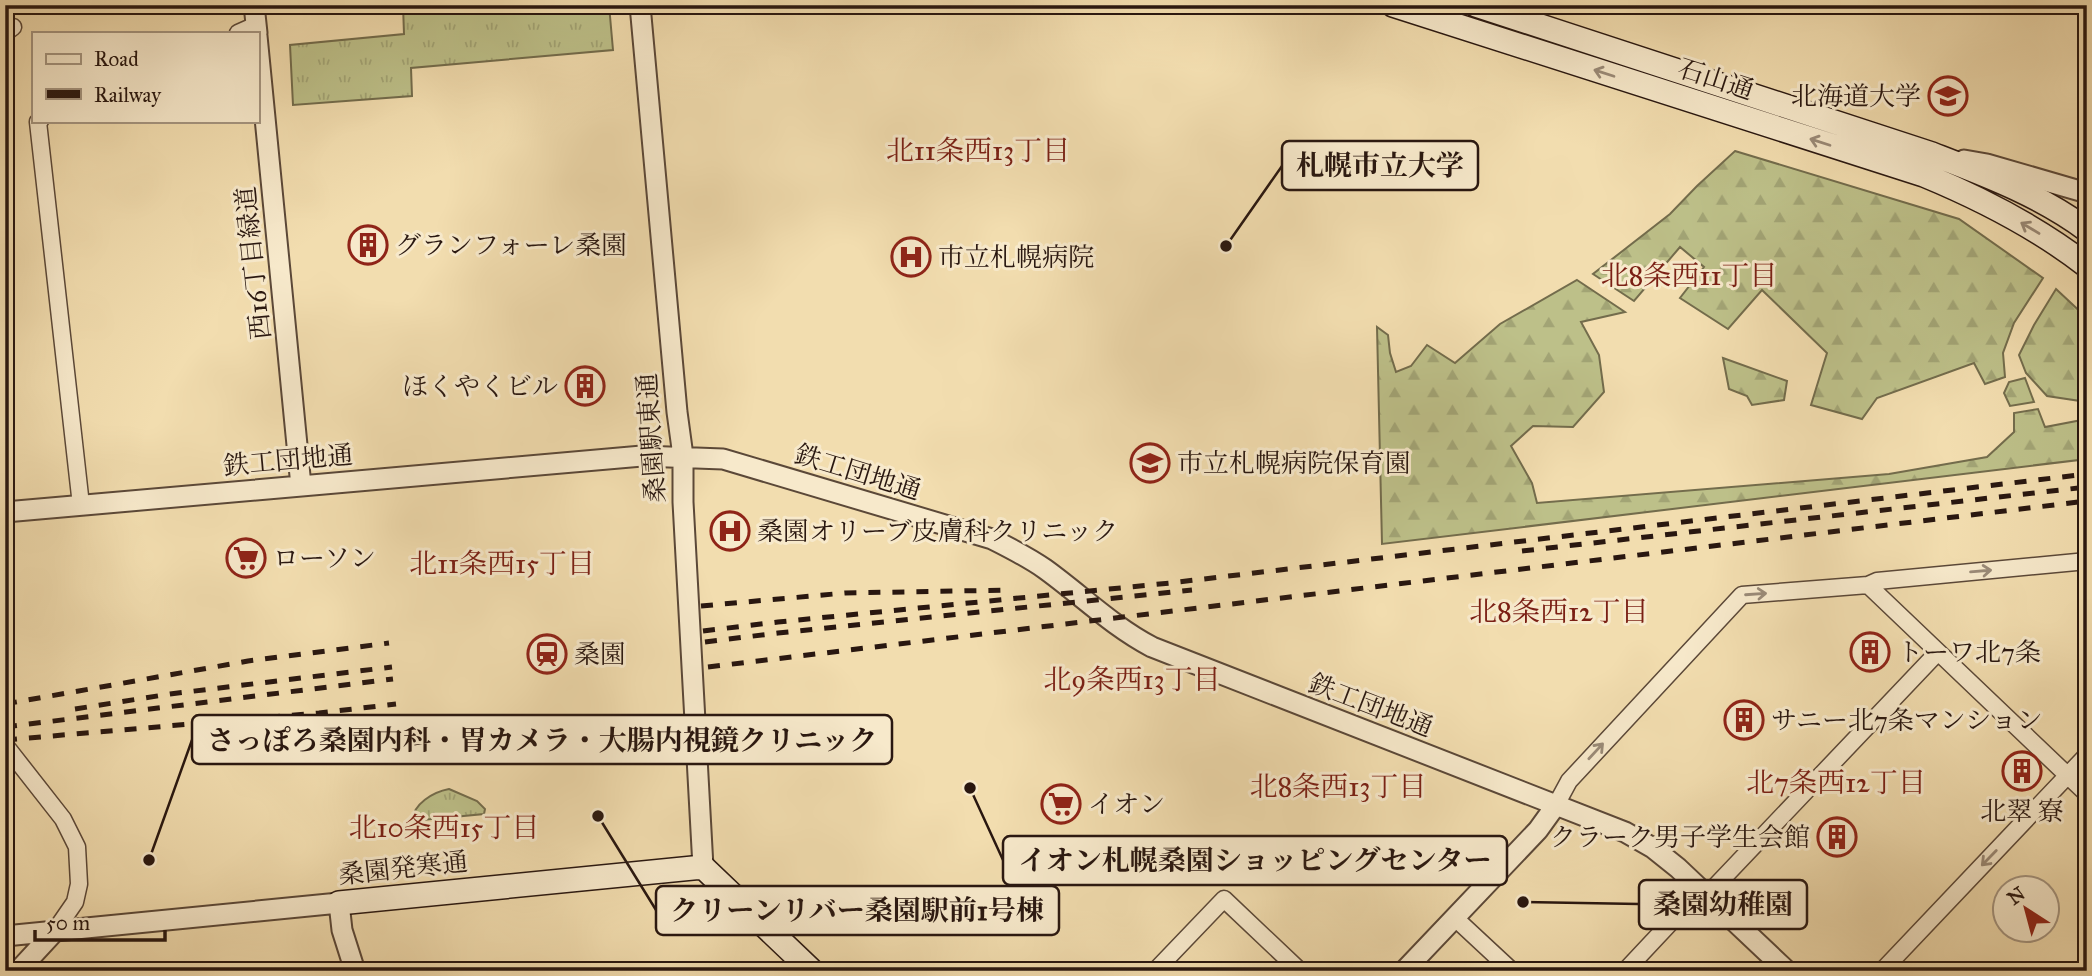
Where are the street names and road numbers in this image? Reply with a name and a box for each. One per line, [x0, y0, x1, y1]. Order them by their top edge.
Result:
street label: 石山通 [1674, 52, 1758, 106]
street label: 西16丁目緑道 [229, 185, 277, 341]
street label: 桑園駅東通 [631, 372, 671, 504]
street label: 鉄工団地通 [222, 438, 354, 482]
street label: 鉄工団地通 [791, 438, 925, 506]
street label: 鉄工団地通 [1305, 667, 1437, 743]
street label: 桑園発寒通 [337, 845, 469, 891]

